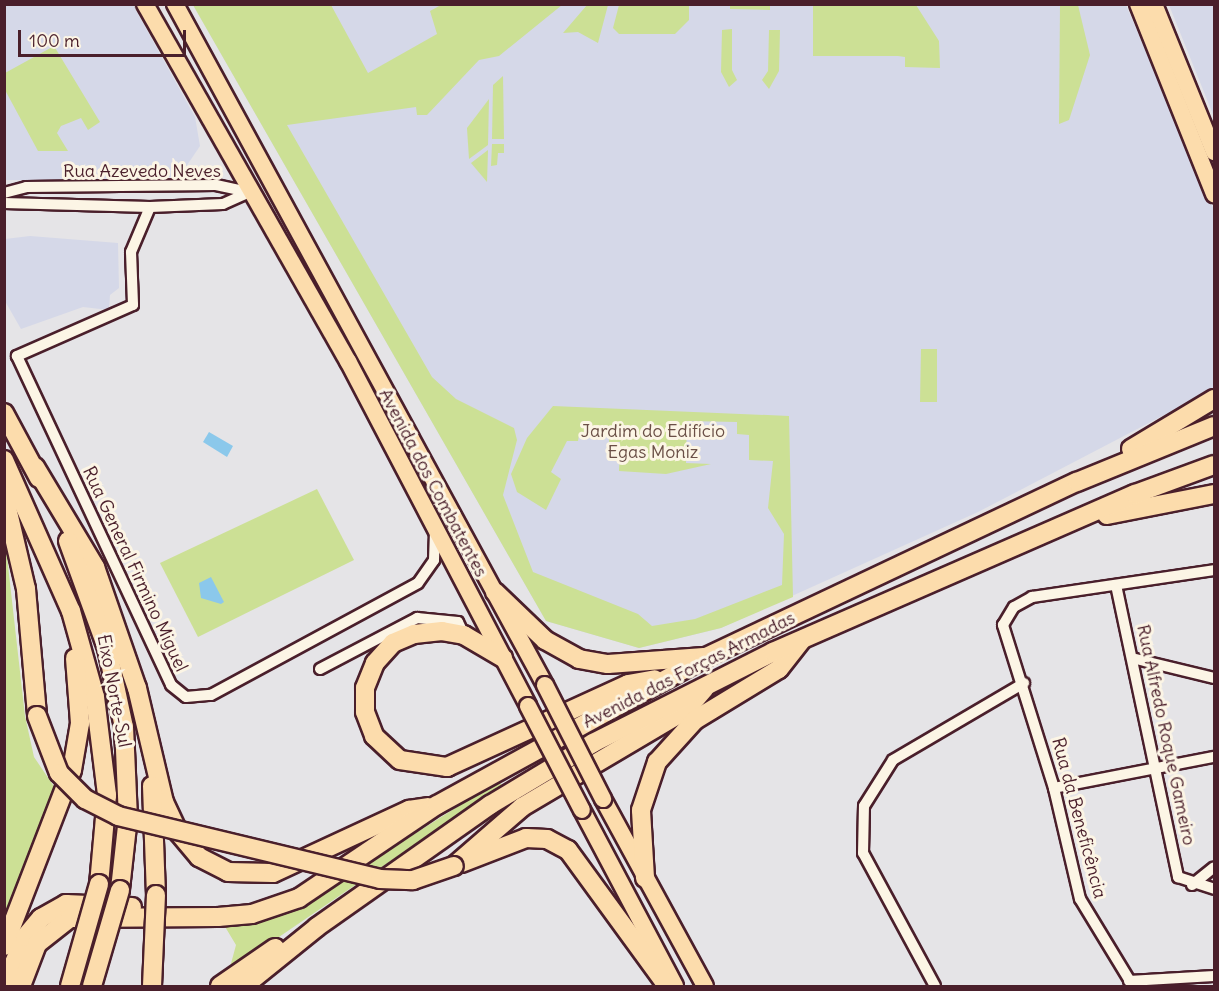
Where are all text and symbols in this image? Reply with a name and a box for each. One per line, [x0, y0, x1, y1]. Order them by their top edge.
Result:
scale bar [21, 18, 189, 56]
text: 100 m [29, 29, 80, 52]
street label: Rua Azevedo Neves [63, 160, 221, 182]
street label: Avenida dos Combatentes [374, 385, 492, 581]
park label: Jardim do Edifício Egas Moniz [581, 421, 725, 464]
street label: Rua General Firmino Miguel [78, 463, 192, 675]
street label: Avenida das Forças Armadas [579, 607, 799, 733]
street label: Rua Alfredo Roque Gameiro [1132, 623, 1200, 847]
street label: Eixo Norte-Sul [92, 633, 136, 749]
street label: Rua da Beneficência [1047, 735, 1111, 901]

